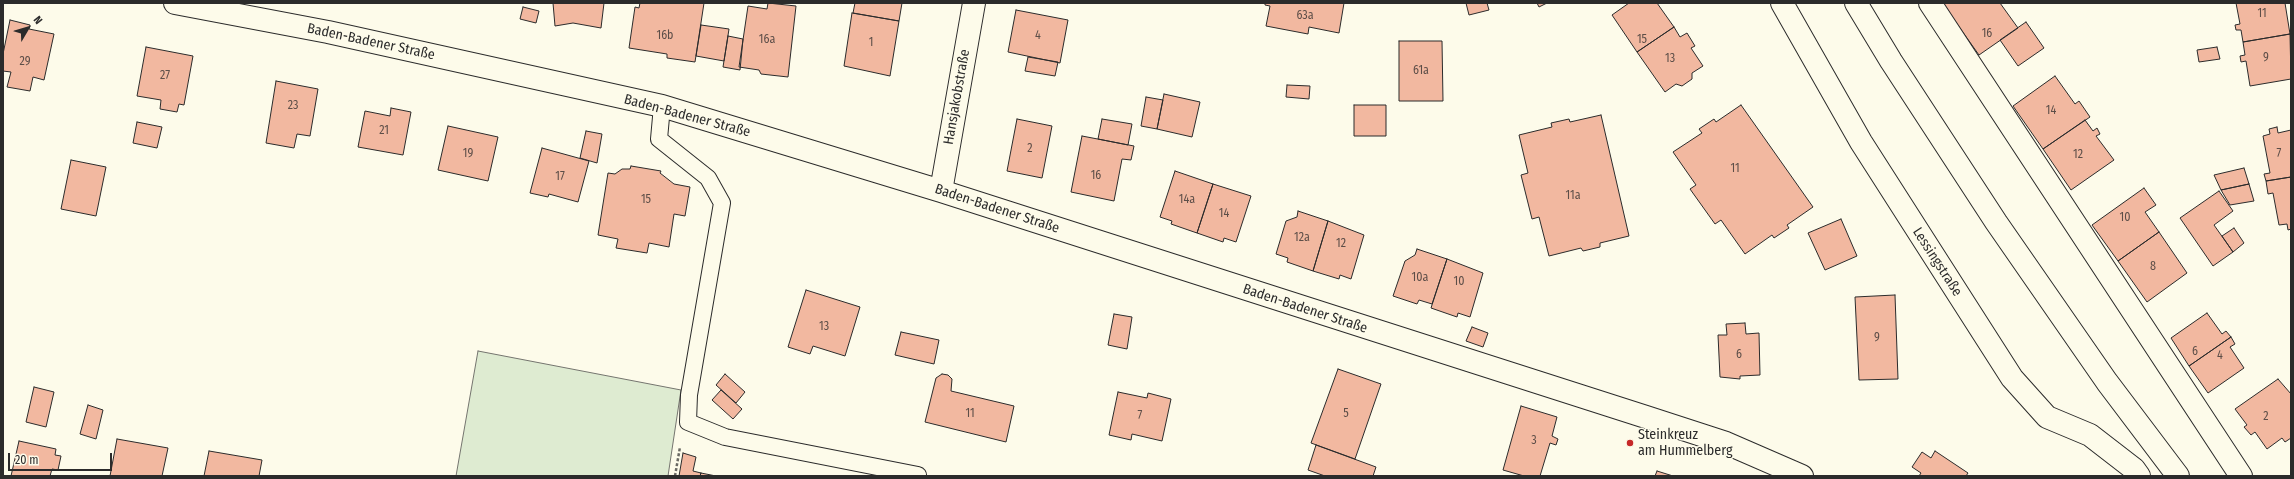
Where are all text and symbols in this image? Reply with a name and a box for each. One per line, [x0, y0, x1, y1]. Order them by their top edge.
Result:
house number: 11 [2257, 7, 2267, 21]
north arrow [8, 8, 48, 48]
house number: 63a [1296, 9, 1314, 23]
text: N [31, 14, 45, 27]
street label: Baden-Badener Straße [306, 20, 436, 64]
house number: 16 [1982, 27, 1992, 41]
house number: 16b [656, 29, 674, 43]
house number: 4 [1035, 29, 1041, 43]
house number: 16a [759, 33, 775, 47]
house number: 15 [1637, 33, 1647, 47]
house number: 1 [869, 36, 873, 50]
street label: Hansjakobstraße [940, 48, 974, 146]
house number: 9 [2263, 51, 2269, 65]
house number: 13 [1665, 52, 1675, 66]
house number: 29 [19, 55, 31, 69]
house number: 61a [1413, 64, 1429, 78]
house number: 27 [160, 69, 170, 83]
street label: Baden-Badener Straße [622, 91, 752, 141]
house number: 23 [288, 99, 298, 113]
house number: 14 [2046, 104, 2056, 118]
house number: 21 [379, 124, 389, 138]
house number: 2 [1027, 142, 1033, 156]
house number: 19 [463, 147, 473, 161]
house number: 7 [2277, 147, 2281, 161]
house number: 12 [2073, 148, 2083, 162]
house number: 11 [1730, 162, 1740, 176]
house number: 16 [1091, 169, 1101, 183]
house number: 17 [555, 170, 565, 184]
street label: Baden-Badener Straße [933, 181, 1061, 237]
house number: 11a [1565, 189, 1581, 203]
house number: 15 [641, 193, 651, 207]
house number: 14a [1179, 193, 1195, 207]
house number: 14 [1219, 207, 1229, 221]
house number: 10 [2120, 211, 2130, 225]
street label: Lessingstraße [1909, 225, 1965, 299]
house number: 12a [1294, 231, 1310, 245]
house number: 12 [1336, 237, 1346, 251]
house number: 8 [2150, 260, 2156, 274]
house number: 10a [1412, 271, 1428, 285]
house number: 10 [1454, 275, 1464, 289]
street label: Baden-Badener Straße [1241, 281, 1369, 337]
house number: 13 [819, 320, 829, 334]
house number: 9 [1874, 331, 1880, 345]
house number: 6 [2192, 345, 2198, 359]
house number: 6 [1736, 348, 1742, 362]
house number: 4 [2217, 349, 2223, 363]
house number: 11 [965, 407, 975, 421]
house number: 5 [1343, 407, 1349, 421]
house number: 7 [1138, 409, 1142, 423]
house number: 2 [2263, 410, 2269, 424]
place label: Steinkreuz am Hummelberg [1638, 427, 1732, 460]
house number: 3 [1531, 434, 1537, 448]
marker: Steinkreuz am Hummelberg [1625, 438, 1635, 448]
scale bar [10, 445, 114, 471]
text: 20 m [15, 453, 39, 467]

